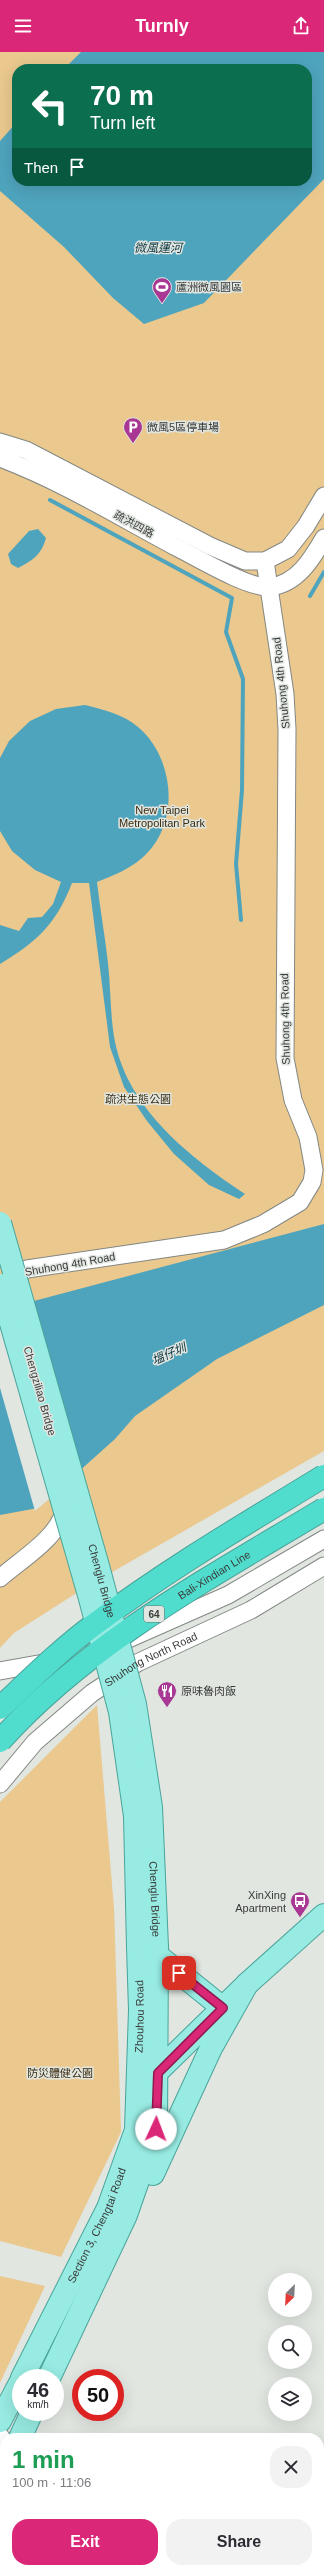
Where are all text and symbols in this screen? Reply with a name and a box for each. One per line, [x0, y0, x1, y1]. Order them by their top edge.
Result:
icon: menu [12, 15, 34, 37]
icon: share [290, 15, 312, 37]
text: Turnly [135, 16, 189, 36]
icon: left [24, 80, 76, 132]
text: 70 m [90, 80, 154, 111]
text: Turn left [90, 113, 155, 133]
icon: arrive [66, 156, 88, 178]
text: Then [24, 159, 58, 176]
water label: 微風運河 [134, 241, 184, 255]
sports icon: 蘆洲微風園區 [151, 276, 173, 304]
place label: 蘆洲微風園區 [176, 281, 242, 293]
parking icon: 微風5區停車場 [122, 416, 144, 444]
place label: 微風5區停車場 [147, 421, 219, 433]
street label: 疏洪四路 [112, 508, 156, 540]
street label: Shuhong 4th Road [270, 637, 292, 729]
park label: New Taipei Metropolitan Park [119, 804, 206, 829]
street label: Shuhong 4th Road [278, 973, 292, 1065]
park label: 疏洪生態公園 [105, 1093, 171, 1105]
street label: Shuhong 4th Road [24, 1250, 116, 1278]
water label: 塭仔圳 [150, 1339, 190, 1368]
street label: Chengziliao Bridge [22, 1345, 58, 1437]
street label: Chenglu Bridge [86, 1543, 118, 1619]
street label: Bali-Xindian Line [176, 1548, 253, 1602]
road number: 64 [144, 1606, 164, 1622]
street label: Shuhong North Road [102, 1630, 199, 1689]
restaurant icon: 原味魯肉飯 [156, 1680, 178, 1708]
place label: 原味魯肉飯 [181, 1685, 236, 1697]
street label: Chenglu Bridge [147, 1861, 163, 1937]
place label: XinXing Apartment [235, 1889, 286, 1914]
bus stop icon: XinXing Apartment [289, 1890, 311, 1918]
pin [162, 1956, 196, 1990]
icon: arrive [168, 1962, 190, 1984]
street label: Zhouhou Road [133, 1980, 146, 2053]
park label: 防災體健公園 [27, 2067, 93, 2079]
position arrow [135, 2108, 177, 2150]
street label: Section 3, Chengtai Road [65, 2166, 128, 2285]
north arrow [268, 2273, 312, 2317]
map controls [268, 2273, 312, 2421]
button: search [268, 2325, 312, 2369]
speed limit sign: 50 [72, 2369, 124, 2421]
button: layers [268, 2377, 312, 2421]
text: 46 [27, 2379, 49, 2401]
text: km/h [27, 2399, 49, 2410]
text: 1 min [12, 2446, 75, 2473]
button: close [270, 2446, 312, 2488]
text: 100 m · 11:06 [12, 2475, 91, 2490]
button: Exit [12, 2519, 158, 2565]
button: Share [166, 2519, 312, 2565]

